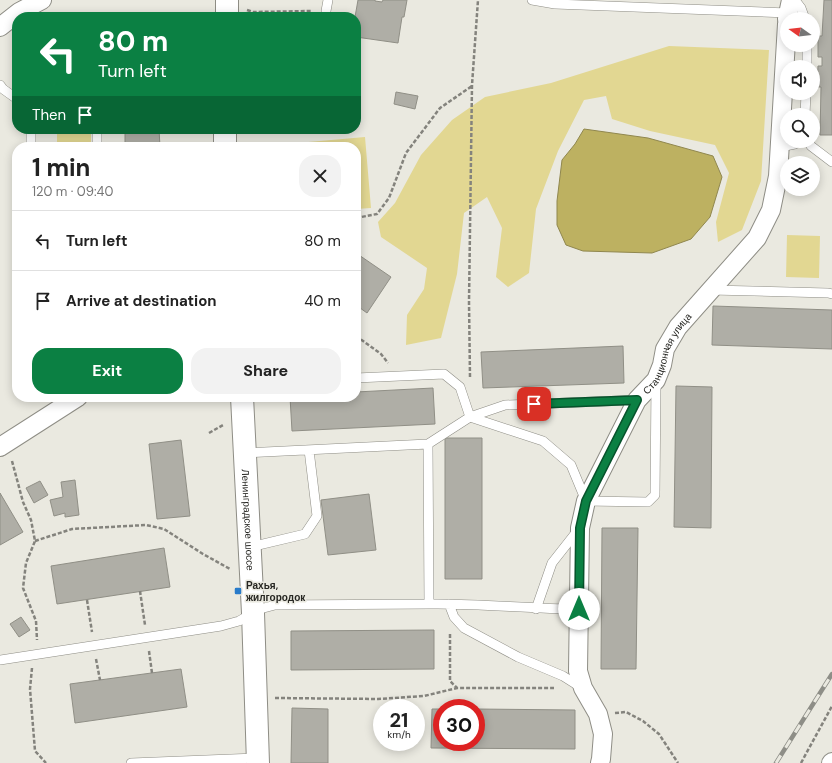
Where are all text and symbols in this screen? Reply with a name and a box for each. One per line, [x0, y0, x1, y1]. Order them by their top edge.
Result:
north arrow [780, 12, 820, 52]
map controls [780, 12, 820, 196]
text: 80 m [98, 23, 168, 60]
icon: left [32, 28, 84, 80]
text: Turn left [98, 59, 167, 83]
button: sound [780, 60, 820, 100]
icon: arrive [74, 104, 96, 126]
text: Then [32, 105, 66, 125]
button: search [780, 108, 820, 148]
text: 1 min [32, 152, 90, 183]
button: close [299, 155, 341, 197]
button: layers [780, 156, 820, 196]
text: 120 m · 09:40 [32, 183, 113, 200]
icon: left [32, 230, 54, 252]
text: Turn left [66, 231, 127, 251]
text: 80 m [304, 231, 341, 251]
icon: arrive [32, 290, 54, 312]
text: Arrive at destination [66, 291, 217, 311]
text: 40 m [304, 291, 341, 311]
street label: Станционная улица [640, 310, 694, 397]
button: Exit [32, 348, 183, 394]
button: Share [191, 348, 341, 394]
pin [517, 387, 551, 421]
icon: arrive [523, 393, 545, 415]
street label: Ленинградское шоссе [239, 469, 257, 571]
place label: Рахья, жилгородок [245, 579, 306, 604]
marker: Рахья, жилгородок [233, 586, 243, 596]
position arrow [558, 588, 600, 630]
speed limit sign: 30 [433, 699, 485, 751]
text: 21 [390, 707, 408, 733]
text: km/h [387, 728, 411, 741]

